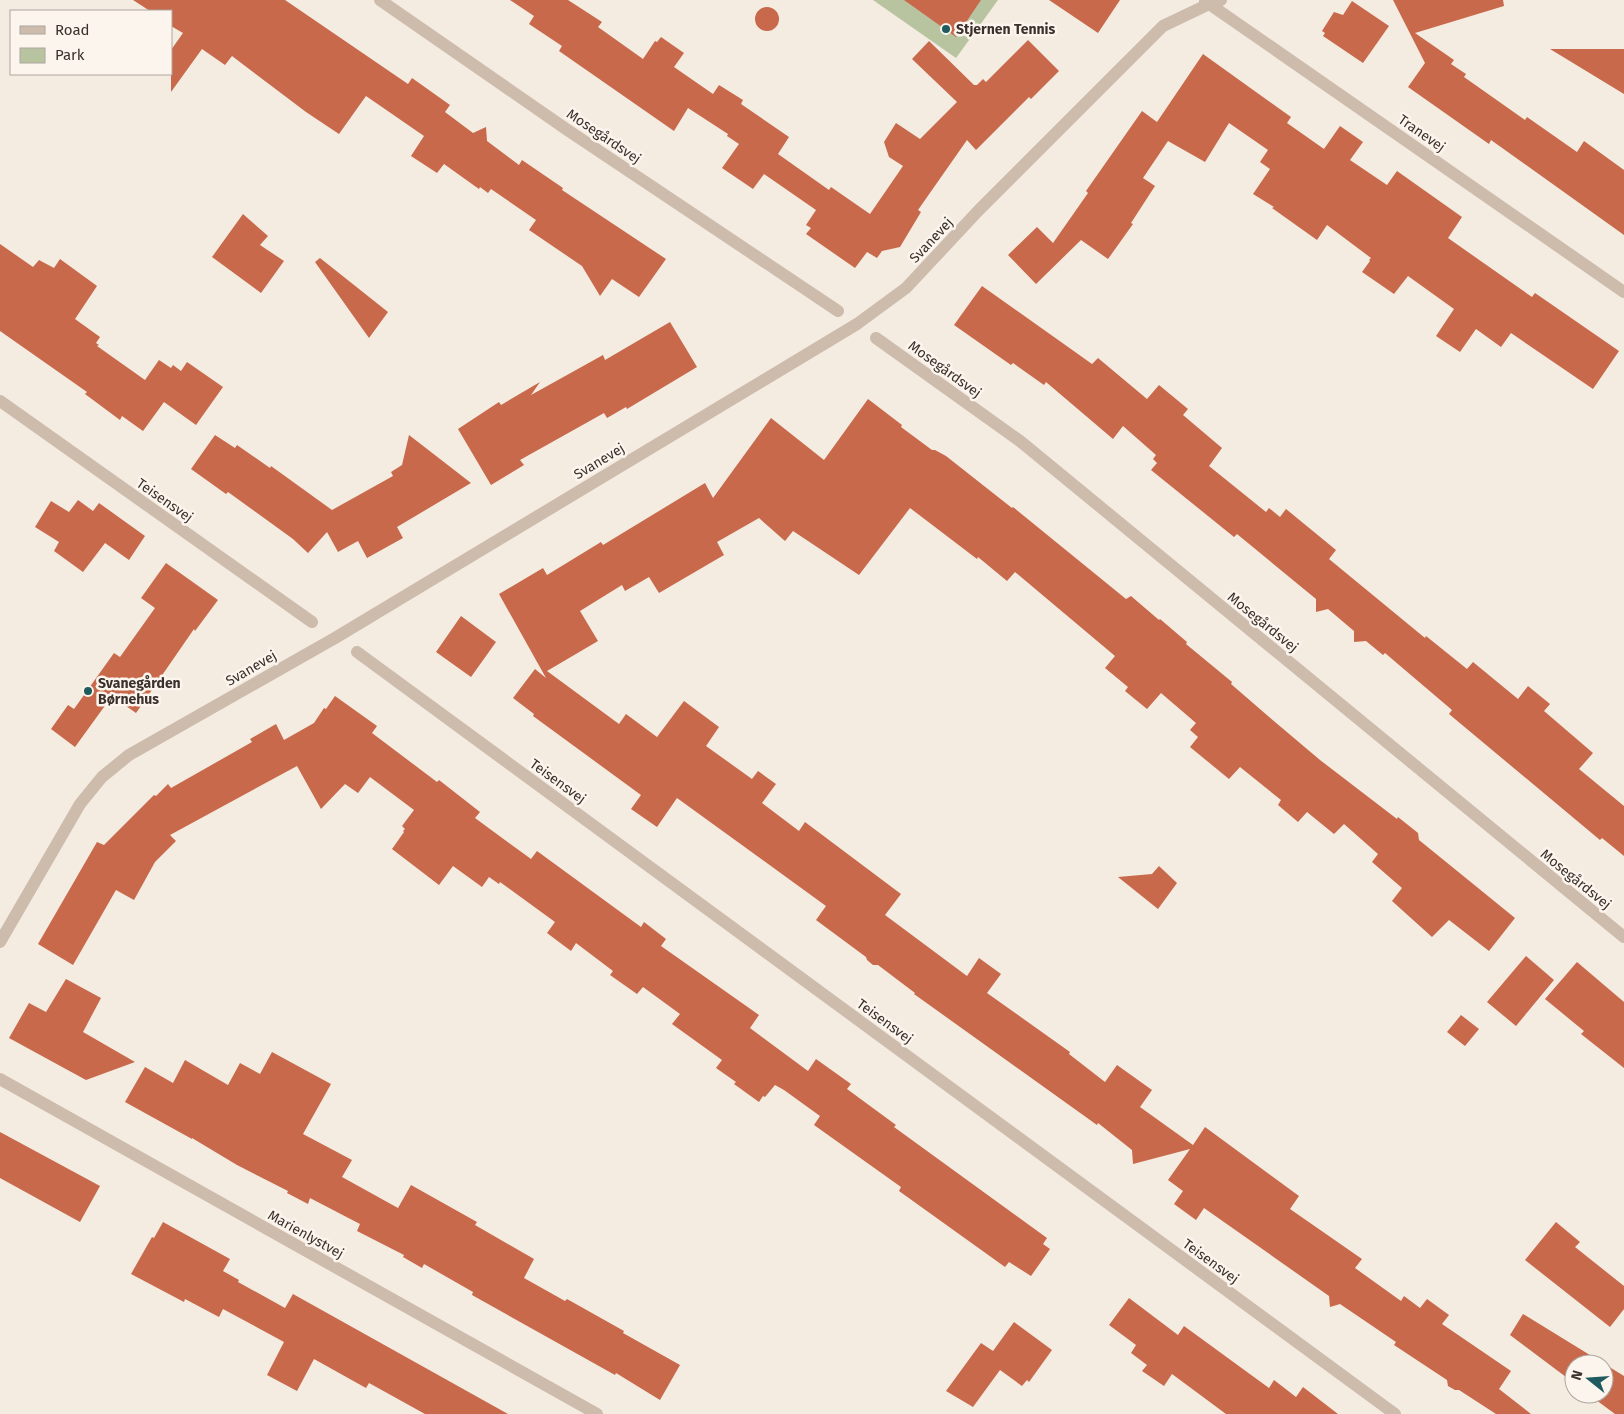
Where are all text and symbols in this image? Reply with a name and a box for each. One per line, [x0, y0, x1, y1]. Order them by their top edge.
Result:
legend [10, 10, 172, 75]
text: Road [55, 21, 90, 39]
place label: Stjernen Tennis [956, 21, 1056, 38]
marker: Stjernen Tennis [940, 23, 952, 35]
text: Park [55, 46, 85, 64]
street label: Mosegårdsvej [563, 105, 644, 167]
street label: Tranevej [1395, 111, 1449, 156]
street label: Svanevej [906, 214, 957, 267]
street label: Mosegårdsvej [905, 337, 984, 402]
street label: Svanevej [571, 440, 628, 483]
street label: Teisensvej [133, 475, 196, 526]
street label: Mosegårdsvej [1224, 589, 1301, 656]
street label: Svanevej [223, 647, 280, 690]
place label: Svanegården Børnehus [98, 675, 181, 708]
marker: Svanegården Børnehus [82, 685, 94, 697]
street label: Teisensvej [526, 755, 589, 807]
street label: Mosegårdsvej [1537, 846, 1614, 913]
street label: Teisensvej [853, 995, 916, 1047]
street label: Marienlystvej [265, 1207, 347, 1262]
street label: Teisensvej [1179, 1235, 1242, 1287]
north arrow [1564, 1354, 1614, 1404]
text: N [1568, 1368, 1587, 1382]

